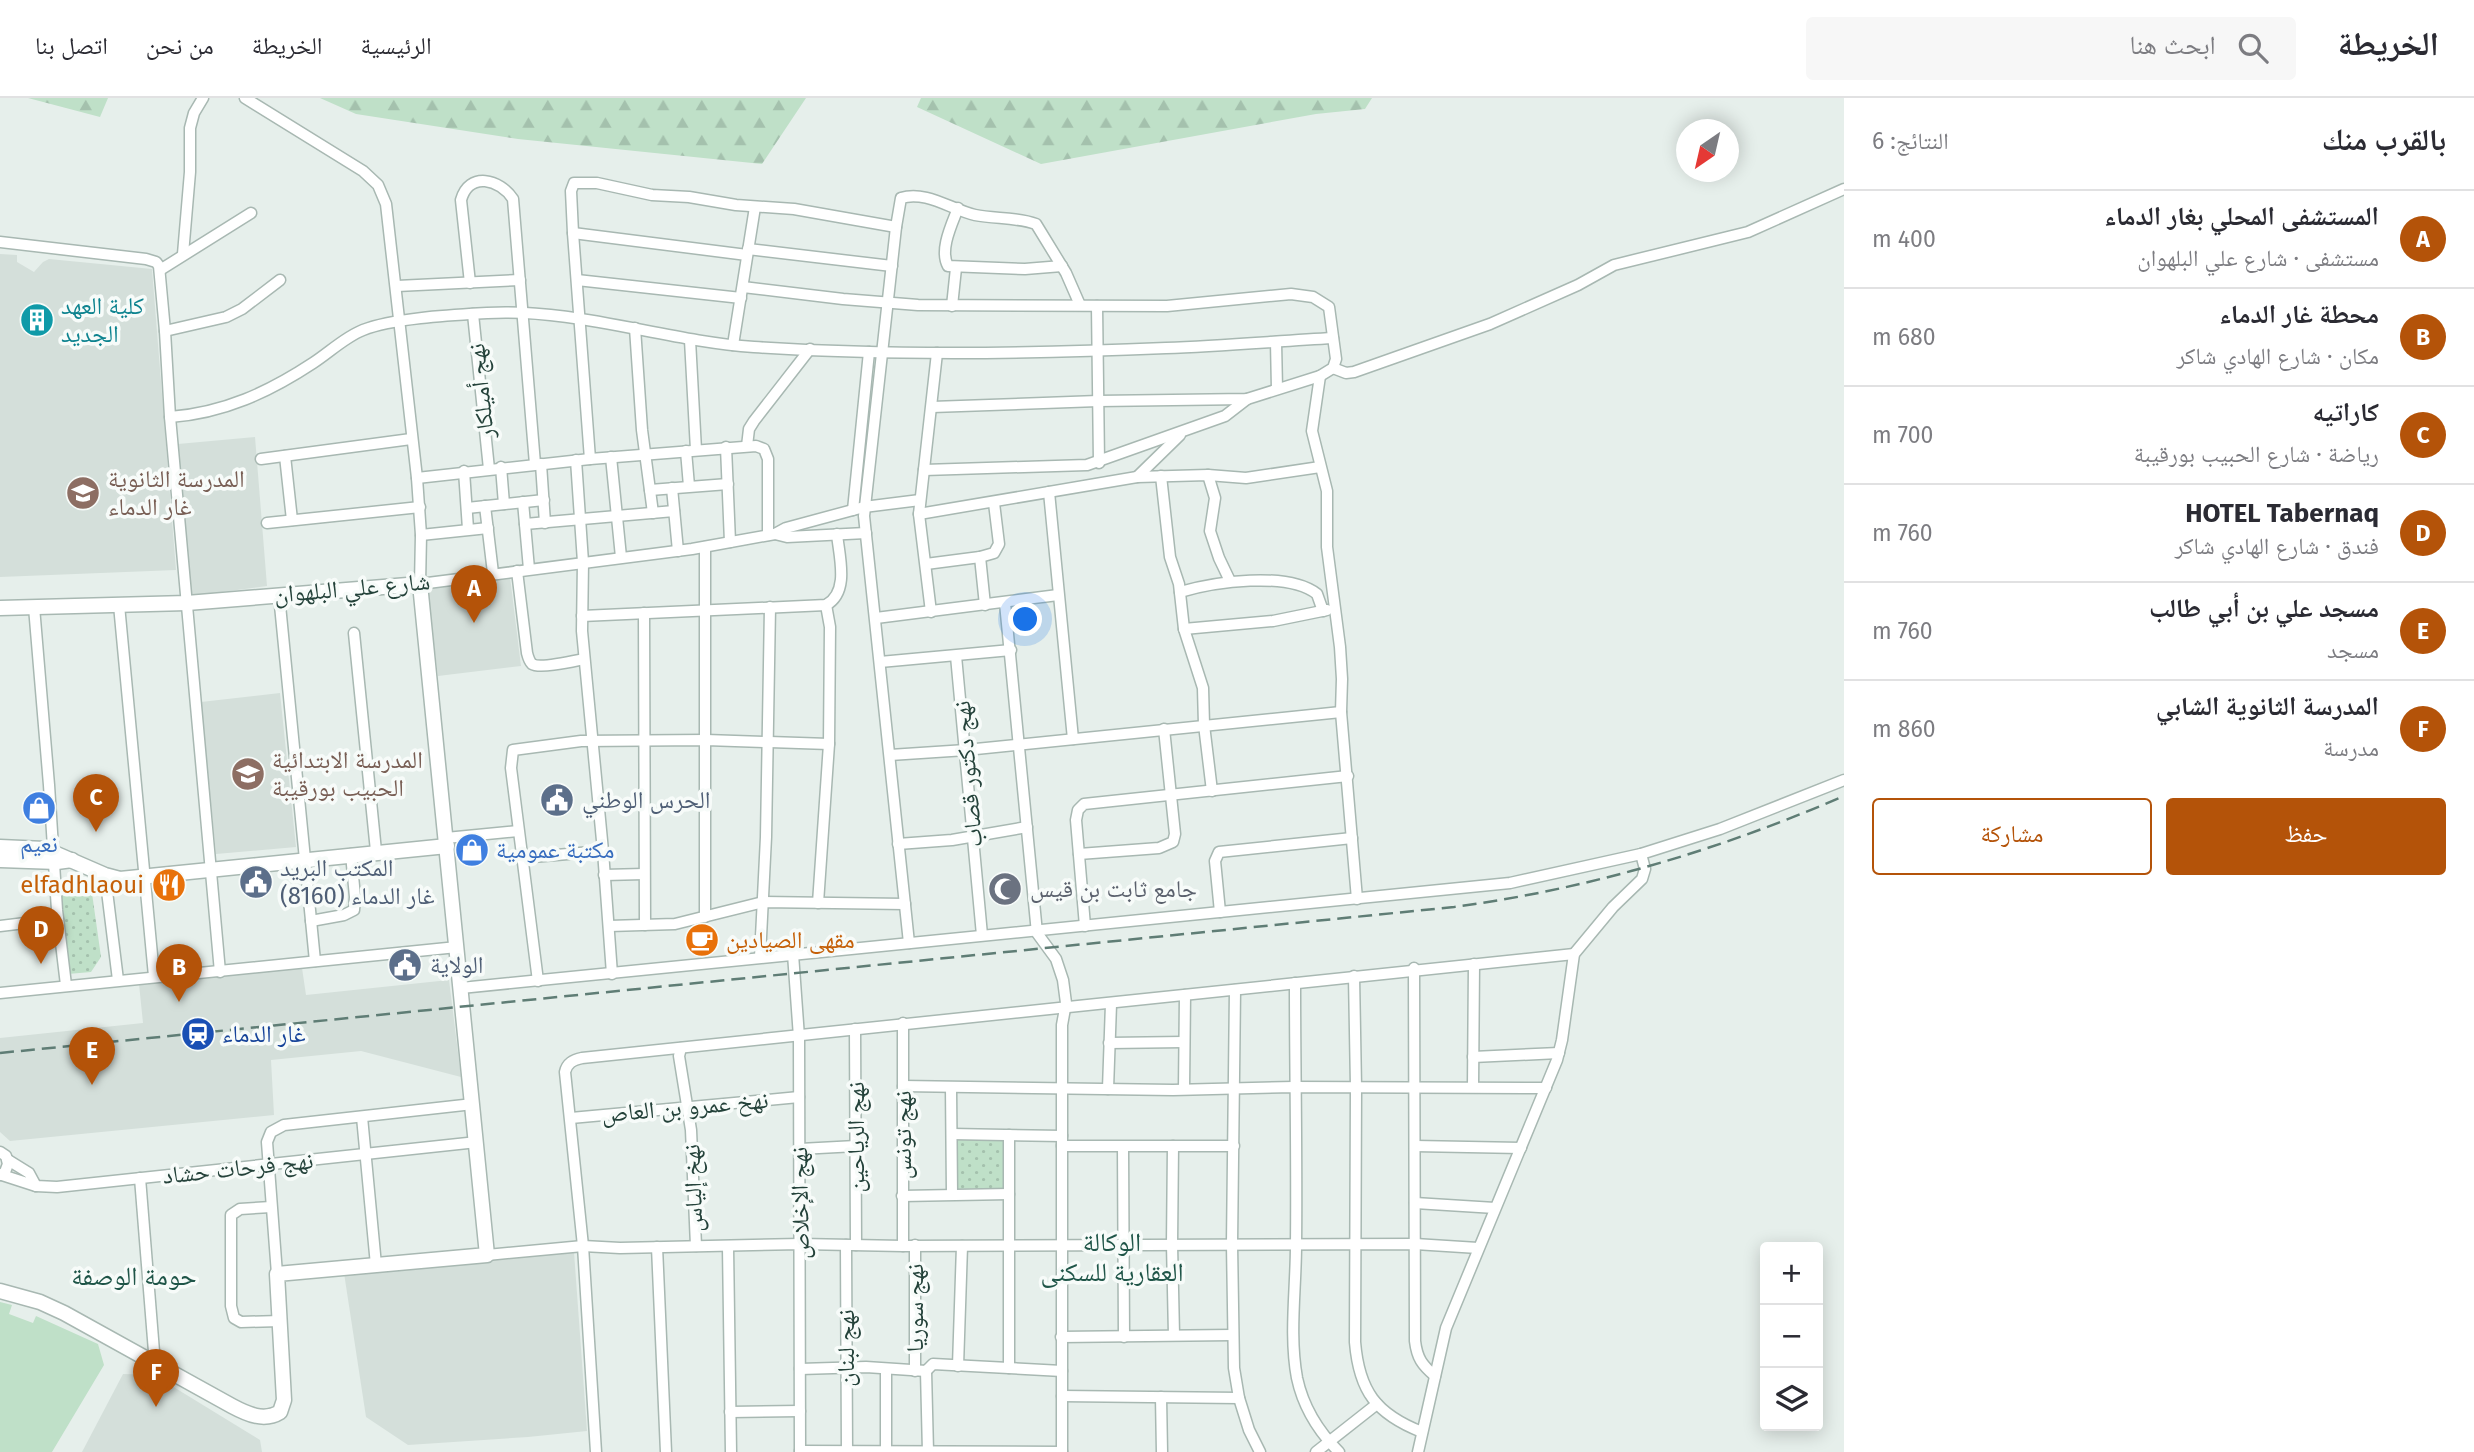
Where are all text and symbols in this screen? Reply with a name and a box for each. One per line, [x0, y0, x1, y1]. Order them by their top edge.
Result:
search box [1806, 17, 2296, 80]
text: الخريطة [2338, 24, 2439, 64]
icon: search [2234, 29, 2272, 67]
text: ابحث هنا [2130, 30, 2216, 61]
text: اتصل بنا [35, 32, 108, 60]
text: من نحن [146, 32, 214, 60]
text: الخريطة [252, 32, 322, 60]
text: الرئيسية [360, 32, 432, 60]
north arrow [1676, 119, 1739, 182]
text: بالقرب منك [2322, 122, 2446, 158]
text: النتائج: 6 [1872, 127, 1949, 155]
text: المستشفى المحلي بغار الدماء [2104, 201, 2379, 232]
text: 400 m [1872, 225, 1936, 253]
text: A [2416, 225, 2430, 253]
text: مستشفى · شارع علي البلهوان [2137, 244, 2379, 272]
place label: كلية العهد الجديد [61, 292, 144, 348]
text: محطة غار الدماء [2219, 299, 2379, 330]
building icon: كلية العهد الجديد [18, 301, 56, 339]
text: 680 m [1872, 323, 1936, 351]
text: B [2416, 323, 2430, 351]
street label: نهج أميلكار [462, 342, 501, 441]
text: مكان · شارع الهادي شاكر [2177, 342, 2379, 370]
text: كاراتيه [2312, 397, 2379, 428]
text: 700 m [1872, 421, 1933, 449]
text: C [2416, 421, 2430, 449]
text: رياضة · شارع الحبيب بورقيبة [2134, 440, 2379, 468]
place label: المدرسة الثانوية غار الدماء [108, 465, 245, 521]
school or university icon: المدرسة الثانوية غار الدماء [64, 474, 102, 512]
text: HOTEL Tabernaq [2185, 498, 2379, 529]
text: 760 m [1872, 519, 1933, 547]
text: D [2416, 519, 2431, 547]
text: فندق · شارع الهادي شاكر [2175, 532, 2379, 560]
pin: A [451, 565, 497, 623]
street label: شارع علي البلهوان [273, 567, 432, 614]
text: مسجد علي بن أبي طالب [2149, 593, 2379, 624]
your location [1008, 602, 1042, 636]
text: 760 m [1872, 617, 1933, 645]
text: E [2417, 617, 2429, 645]
text: مسجد [2327, 636, 2379, 664]
text: المدرسة الثانوية الشابي [2156, 691, 2379, 722]
street label: نهج دكتور قصاب [948, 700, 989, 848]
text: 860 m [1872, 715, 1936, 743]
text: F [2417, 715, 2429, 743]
text: مدرسة [2323, 734, 2379, 762]
place label: المدرسة الابتدائية الحبيب بورقيبة [272, 746, 423, 802]
school or university icon: المدرسة الابتدائية الحبيب بورقيبة [229, 755, 267, 793]
pin: C [73, 774, 119, 832]
public building icon: الحرس الوطني [538, 781, 576, 819]
place label: الحرس الوطني [582, 786, 711, 819]
shop icon: نعيم [20, 789, 58, 827]
button: مشاركة [1872, 798, 2152, 875]
button: حفظ [2166, 798, 2446, 875]
place label: نعيم [20, 830, 58, 860]
shop icon: مكتبة عمومية [453, 831, 491, 869]
place label: مكتبة عمومية [496, 836, 615, 864]
place label: المكتب البريد غار الدماء (8160) [280, 854, 435, 910]
public building icon: المكتب البريد غار الدماء (8160) [237, 863, 275, 901]
restaurant icon: elfadhlaoui [150, 866, 188, 904]
mosque icon: جامع ثابت بن قیس [986, 870, 1024, 908]
place label: elfadhlaoui [20, 871, 144, 899]
place label: جامع ثابت بن قیس [1030, 875, 1197, 904]
pin: D [18, 906, 64, 964]
cafe icon: مقهى الصيادين [683, 921, 721, 959]
place label: مقهى الصيادين [726, 926, 855, 954]
pin: B [156, 944, 202, 1002]
public building icon: الولاية [386, 946, 424, 984]
place label: الولاية [430, 951, 484, 979]
station icon: غار الدماء [179, 1015, 217, 1053]
place label: غار الدماء [222, 1020, 306, 1048]
pin: E [69, 1027, 115, 1085]
street label: نهج الرياحين [842, 1082, 871, 1192]
street label: نهخ عمرو بن العاص [600, 1086, 770, 1129]
street label: نهج تونس [889, 1091, 918, 1179]
street label: نهخ إلياس [677, 1144, 710, 1232]
street label: نهج فرحات حشاد [161, 1146, 315, 1191]
street label: نهج الإخلاص [785, 1147, 816, 1259]
district label: الوكالة العقارية للسكنى [1040, 1227, 1184, 1288]
map controls [1760, 1242, 1823, 1431]
button: + [1760, 1242, 1823, 1305]
district label: حومة الوصفة [71, 1261, 197, 1292]
street label: نهج سوريا [901, 1264, 930, 1352]
button: − [1760, 1305, 1823, 1368]
street label: نهج لبنان [832, 1309, 861, 1387]
pin: F [133, 1349, 179, 1407]
button: layers [1760, 1368, 1823, 1431]

